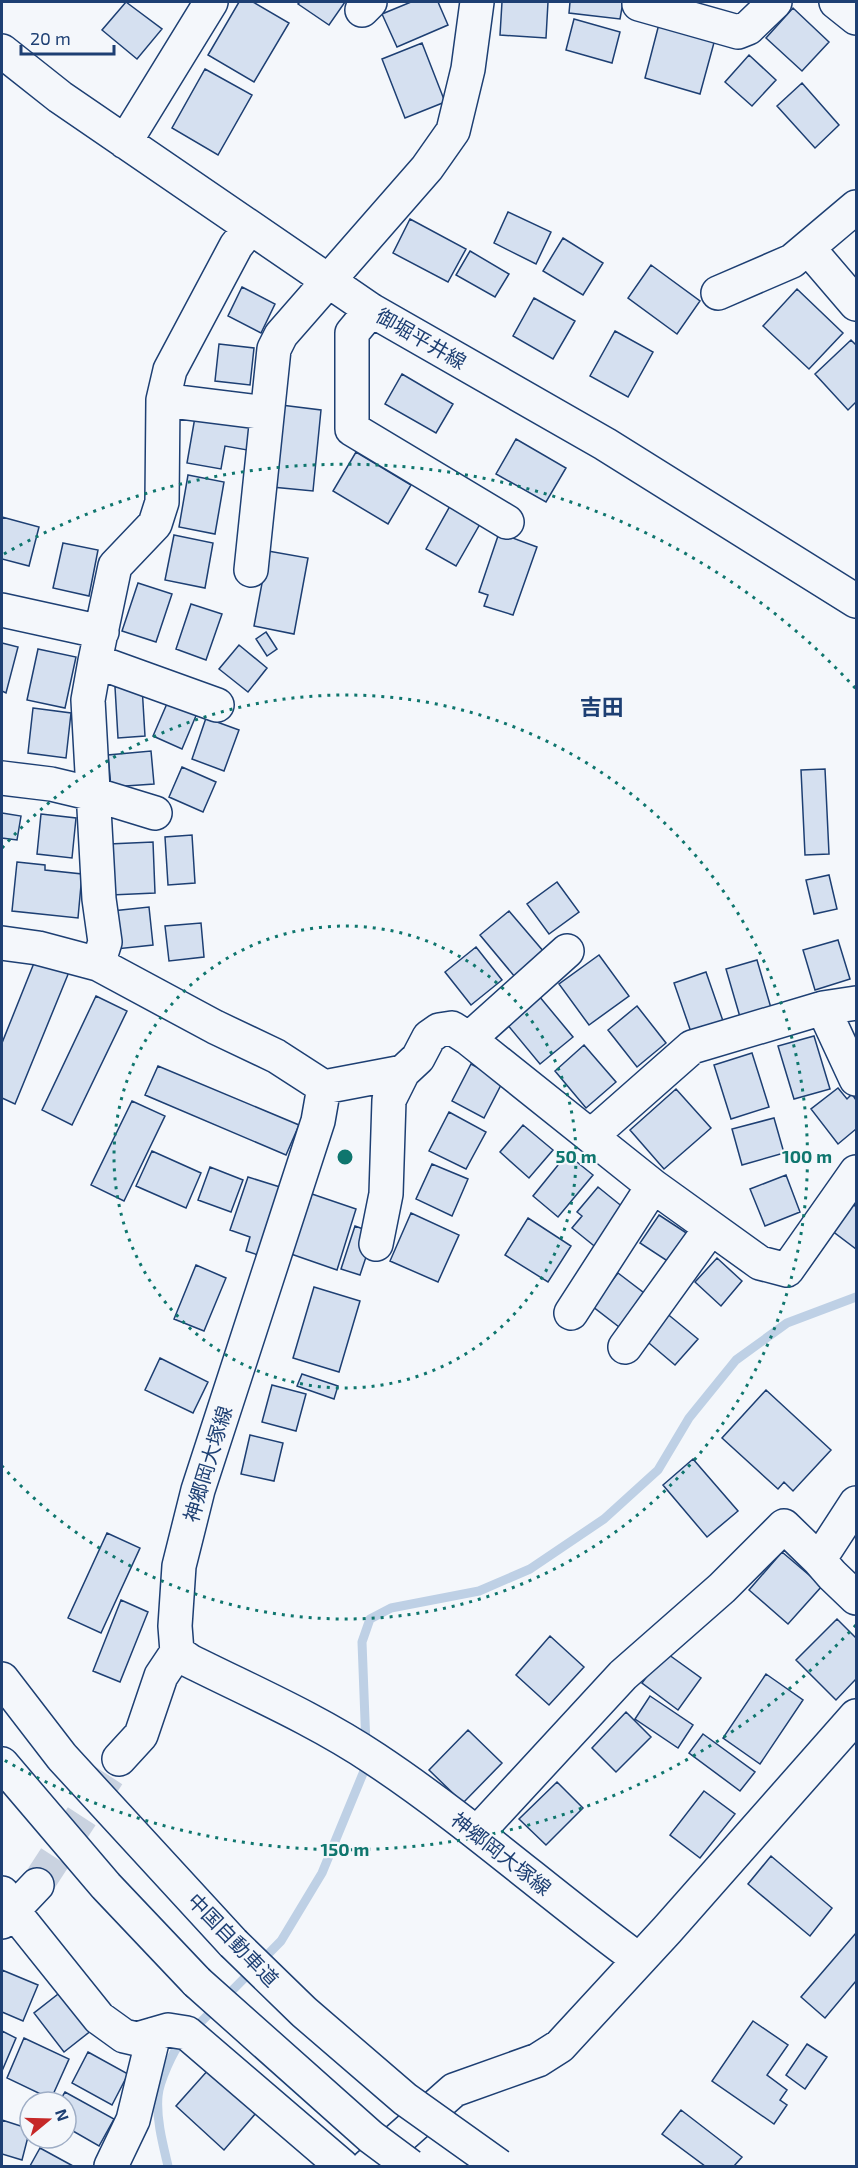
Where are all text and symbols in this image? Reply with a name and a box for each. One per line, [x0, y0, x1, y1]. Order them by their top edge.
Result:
scale bar [21, 18, 114, 56]
text: 20 m [30, 27, 71, 49]
street label: 御堀平井線 [372, 303, 471, 374]
district label: 吉田 [580, 693, 624, 719]
text: 50 m [555, 1145, 597, 1167]
text: 100 m [782, 1145, 832, 1167]
centre of rings [335, 1147, 355, 1167]
street label: 神郷岡大塚線 [178, 1403, 236, 1525]
street label: 神郷岡大塚線 [447, 1807, 556, 1900]
text: 150 m [321, 1838, 369, 1860]
street label: 中国自動車道 [183, 1888, 284, 1991]
north arrow [18, 2090, 78, 2150]
text: N [52, 2106, 74, 2124]

